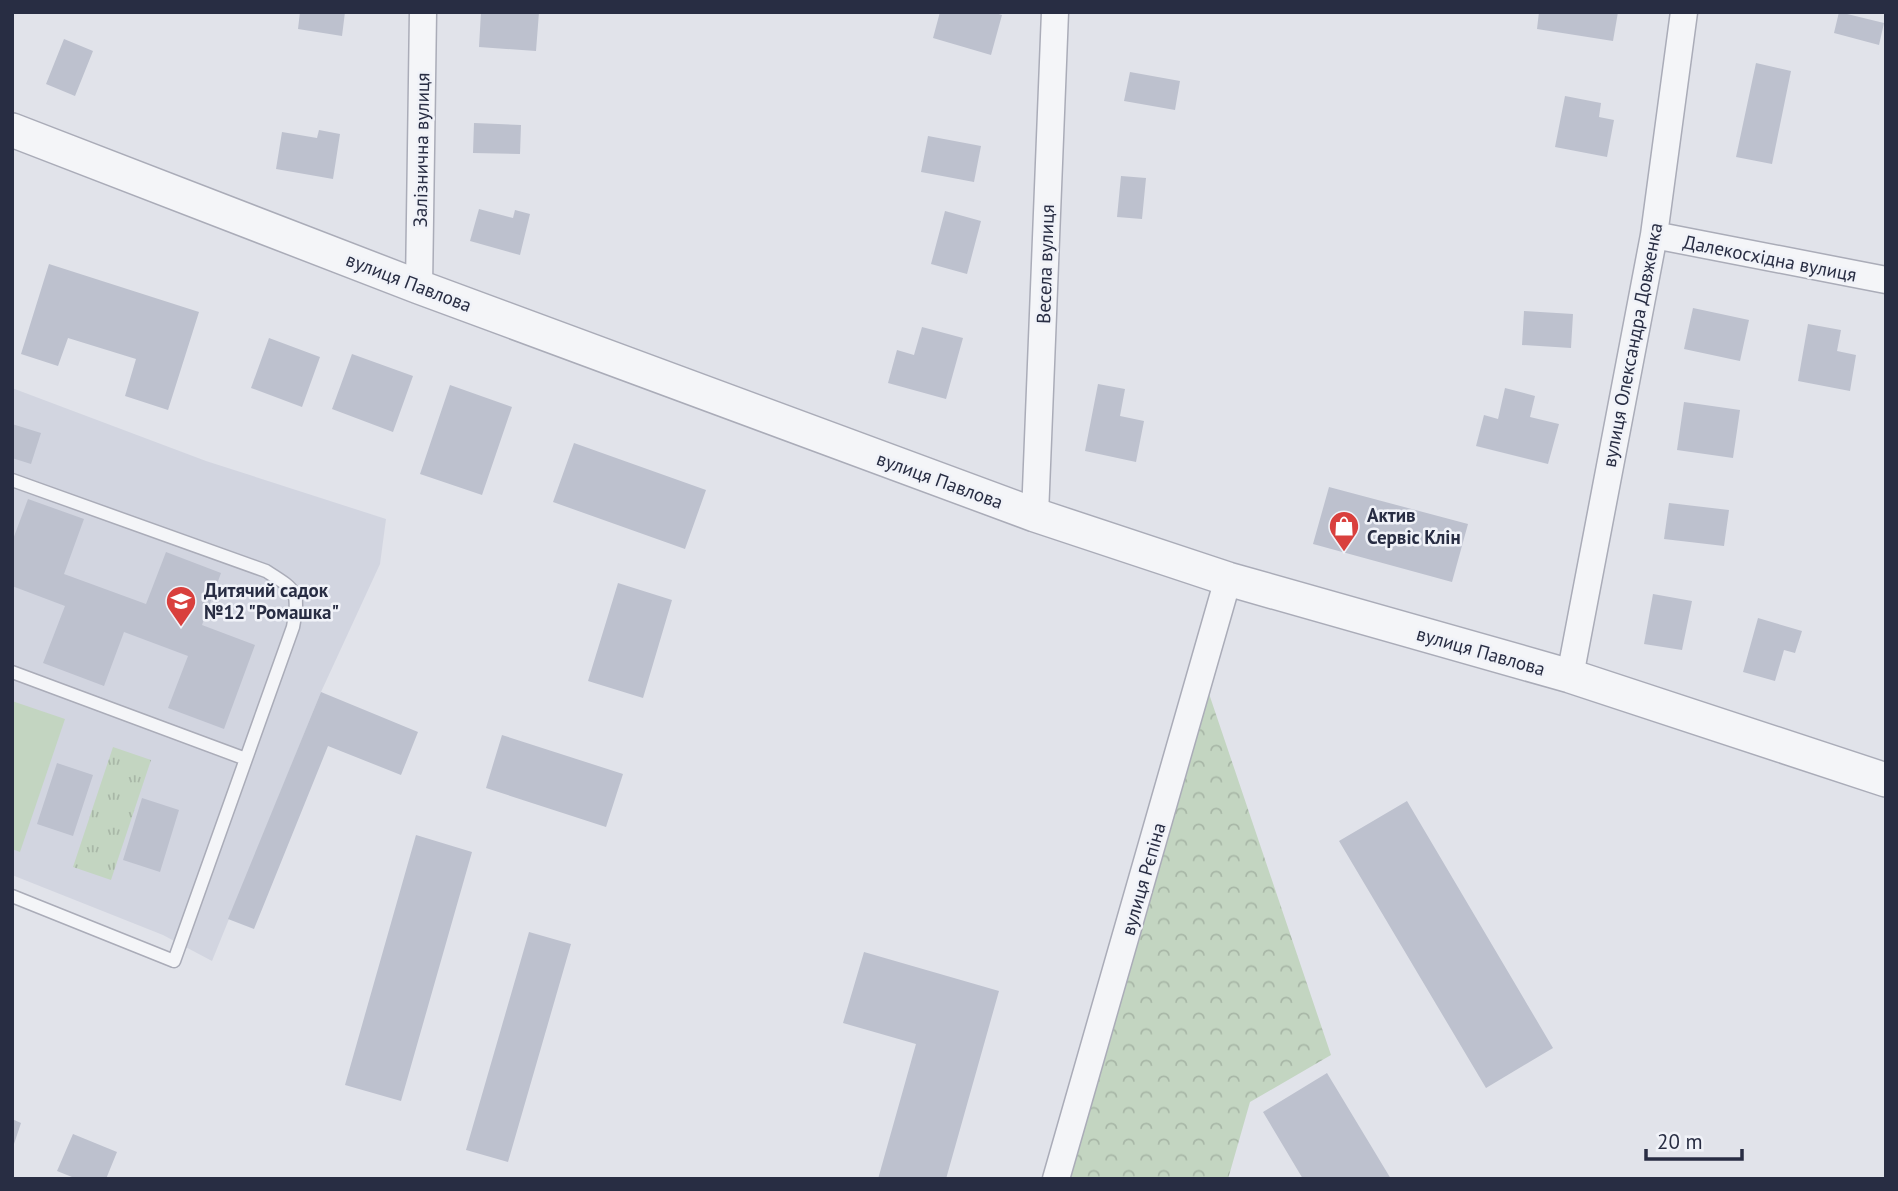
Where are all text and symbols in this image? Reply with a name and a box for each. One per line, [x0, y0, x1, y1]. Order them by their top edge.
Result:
street label: Залізнична вулиця [408, 72, 434, 228]
street label: Весела вулиця [1031, 204, 1059, 324]
street label: вулиця Олександра Довженка [1597, 221, 1667, 469]
street label: Далекосхідна вулиця [1681, 229, 1859, 287]
street label: вулиця Павлова [343, 247, 475, 317]
street label: вулиця Павлова [874, 446, 1006, 514]
place label: Актив Сервiс Клiн [1367, 503, 1461, 549]
shop icon: Актив Сервiс Клiн [1327, 509, 1361, 553]
place label: Дитячий садок №12 "Ромашка" [204, 578, 339, 624]
school or university icon: Дитячий садок №12 "Ромашка" [164, 584, 198, 628]
street label: вулиця Павлова [1414, 621, 1548, 681]
street label: вулиця Рєпіна [1115, 820, 1171, 938]
scale bar [1646, 1118, 1742, 1162]
text: 20 m [1657, 1128, 1703, 1155]

